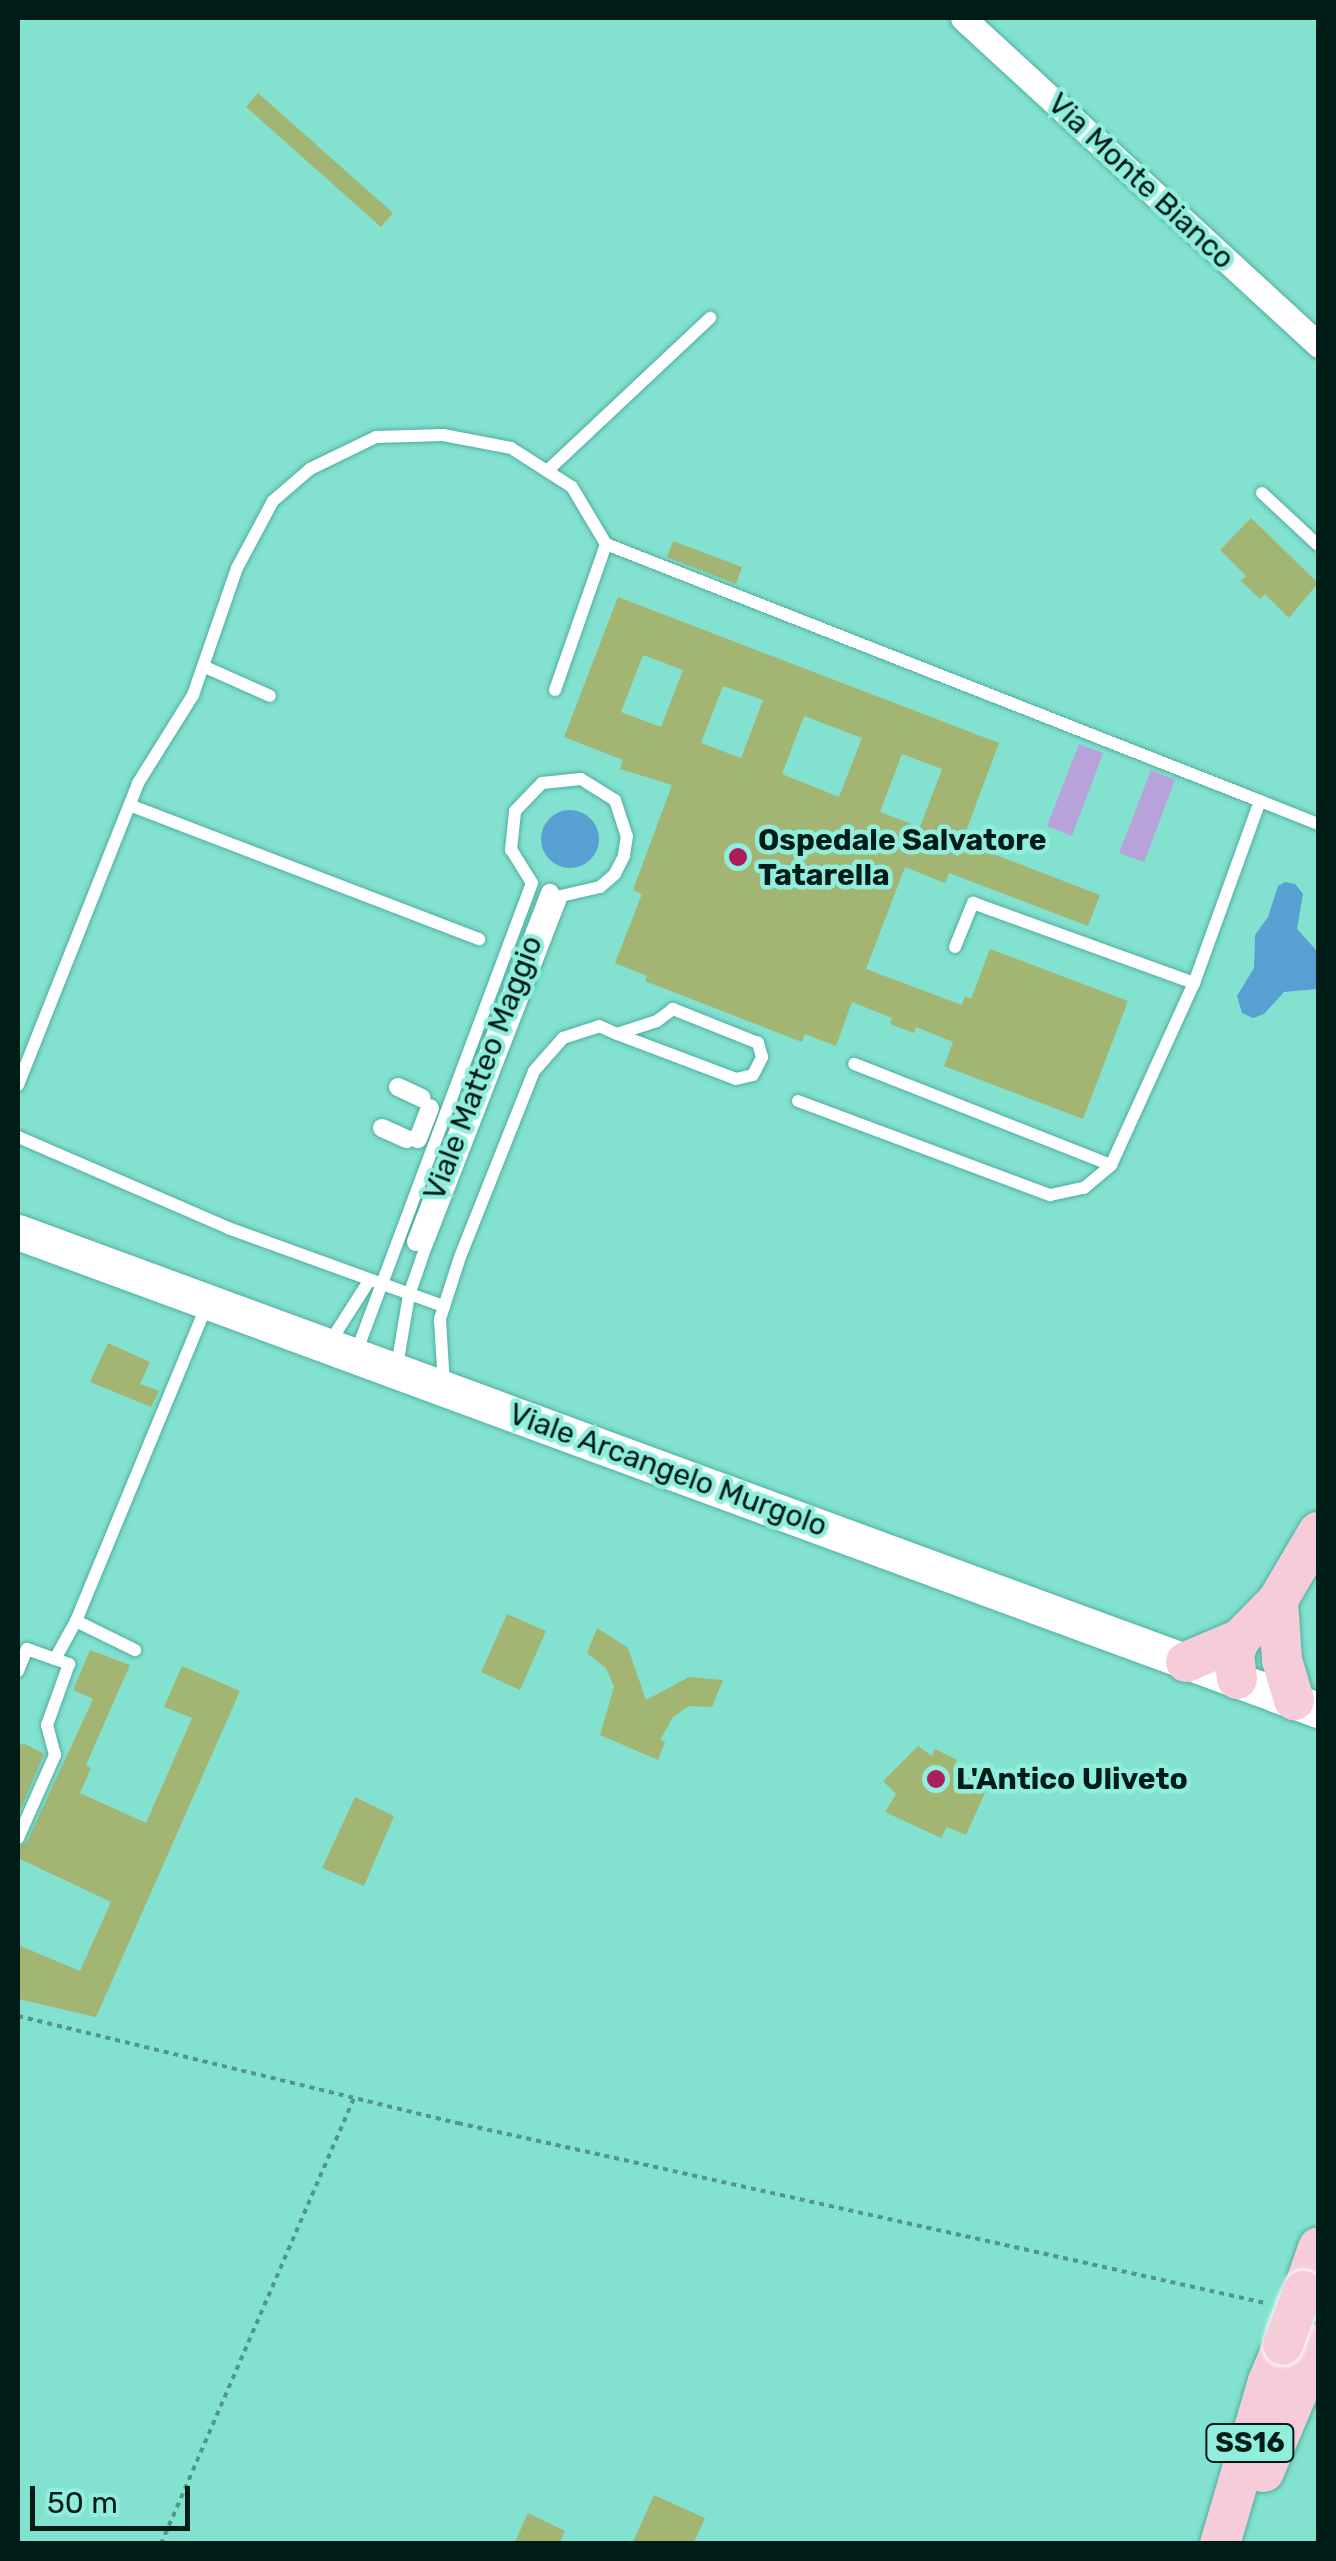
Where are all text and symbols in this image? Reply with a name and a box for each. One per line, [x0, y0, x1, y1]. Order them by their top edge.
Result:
street label: Via Monte Bianco [1040, 86, 1242, 276]
place label: Ospedale Salvatore Tatarella [758, 822, 1047, 892]
marker: Ospedale Salvatore Tatarella [727, 846, 749, 868]
street label: Viale Matteo Maggio [416, 931, 550, 1205]
street label: Viale Arcangelo Murgolo [504, 1396, 832, 1544]
place label: L'Antico Uliveto [956, 1761, 1188, 1797]
marker: L'Antico Uliveto [925, 1768, 947, 1790]
road number: SS16 [1205, 2420, 1295, 2466]
scale bar [35, 2466, 195, 2528]
text: 50 m [47, 2485, 118, 2521]

